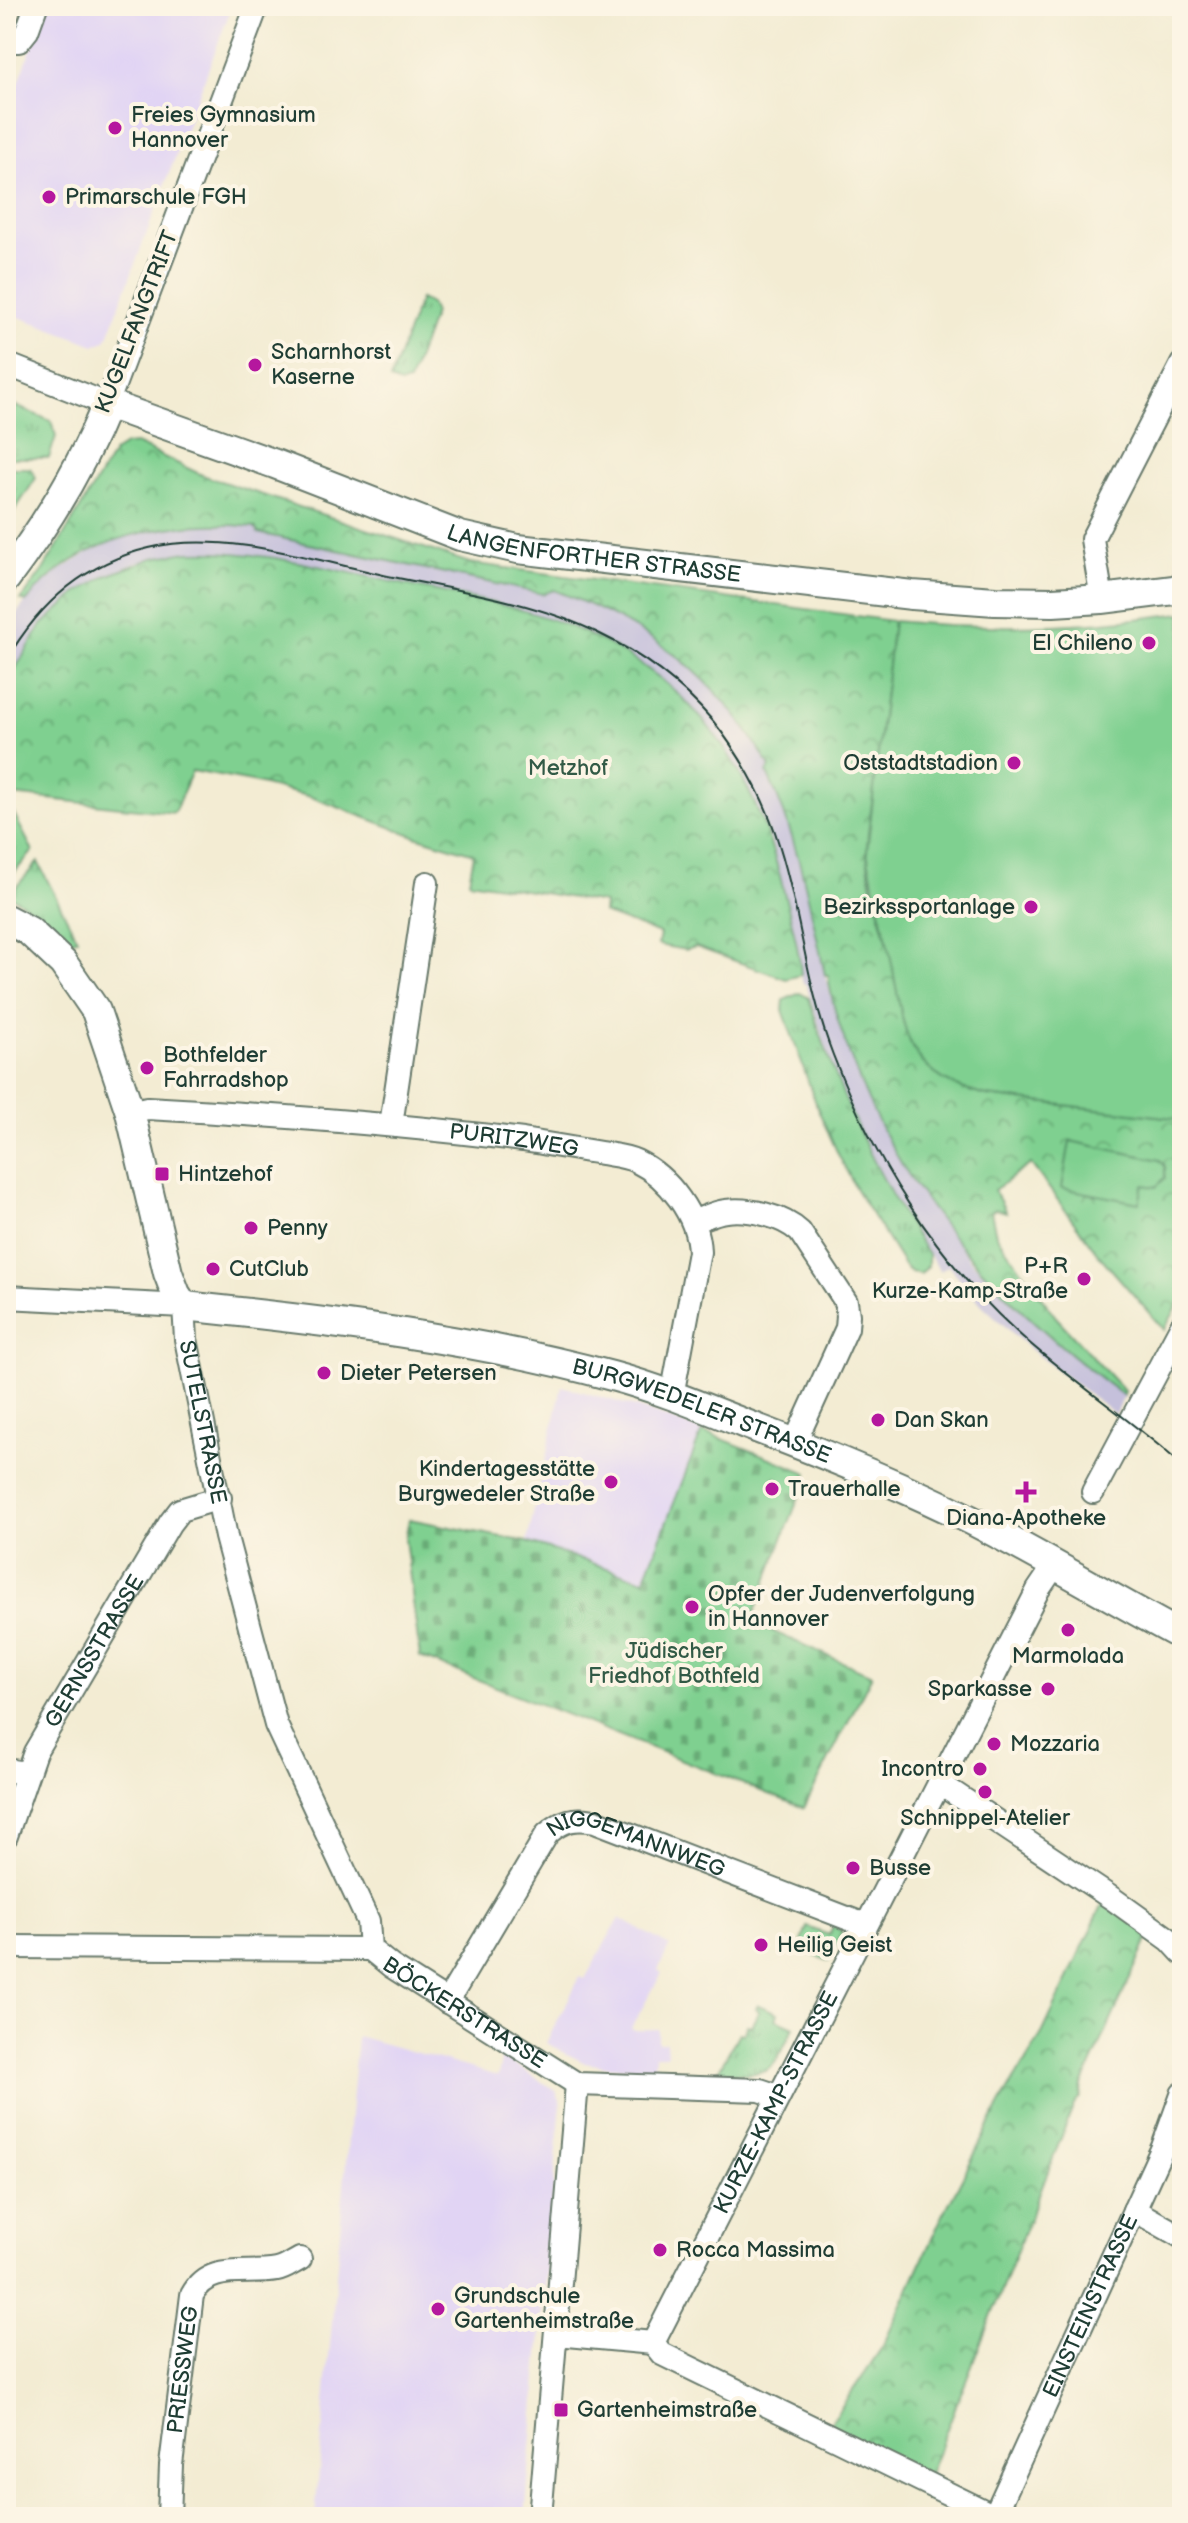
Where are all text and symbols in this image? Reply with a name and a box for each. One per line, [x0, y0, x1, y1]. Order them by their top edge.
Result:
place label: Freies Gymnasium Hannover [131, 102, 316, 154]
marker: Freies Gymnasium Hannover [106, 119, 124, 137]
place label: Primarschule FGH [65, 184, 247, 211]
marker: Primarschule FGH [40, 188, 58, 206]
street label: KUGELFANGTRIFT [90, 227, 184, 417]
place label: Scharnhorst Kaserne [271, 339, 391, 391]
marker: Scharnhorst Kaserne [246, 356, 264, 374]
street label: LANGENFORTHER STRASSE [443, 519, 743, 588]
place label: El Chileno [1032, 630, 1133, 657]
marker: El Chileno [1140, 634, 1158, 652]
place label: Oststadtstadion [843, 750, 998, 777]
marker: Oststadtstadion [1005, 754, 1023, 772]
park label: Metzhof [528, 755, 609, 782]
place label: Bezirkssportanlage [823, 894, 1015, 921]
marker: Bezirkssportanlage [1022, 898, 1040, 916]
place label: Bothfelder Fahrradshop [163, 1042, 289, 1094]
marker: Bothfelder Fahrradshop [138, 1059, 156, 1077]
street label: PURITZWEG [448, 1118, 581, 1163]
place label: Hintzehof [178, 1161, 273, 1188]
marker: Hintzehof [153, 1165, 171, 1183]
place label: Penny [267, 1215, 328, 1242]
marker: Penny [242, 1219, 260, 1237]
place label: P+R Kurze-Kamp-Straße [872, 1253, 1068, 1305]
place label: CutClub [229, 1256, 309, 1283]
marker: CutClub [204, 1260, 222, 1278]
marker: P+R Kurze-Kamp-Straße [1075, 1270, 1093, 1288]
street label: SUTELSTRASSE [173, 1338, 232, 1506]
street label: BURGWEDELER STRASSE [569, 1353, 835, 1469]
place label: Dieter Petersen [340, 1360, 497, 1387]
marker: Dieter Petersen [315, 1364, 333, 1382]
place label: Dan Skan [894, 1407, 989, 1434]
marker: Dan Skan [869, 1411, 887, 1429]
place label: Kindertagesstätte Burgwedeler Straße [398, 1456, 595, 1508]
marker: Kindertagesstätte Burgwedeler Straße [602, 1473, 620, 1491]
place label: Trauerhalle [788, 1476, 901, 1503]
marker: Trauerhalle [763, 1480, 781, 1498]
marker: Diana-Apotheke [1017, 1483, 1035, 1501]
place label: Diana-Apotheke [946, 1505, 1106, 1532]
street label: GERNSSTRASSE [39, 1570, 150, 1732]
place label: Opfer der Judenverfolgung in Hannover [708, 1581, 975, 1633]
marker: Opfer der Judenverfolgung in Hannover [683, 1598, 701, 1616]
marker: Marmolada [1059, 1621, 1077, 1639]
park label: Jüdischer Friedhof Bothfeld [588, 1638, 760, 1690]
place label: Marmolada [1012, 1643, 1124, 1670]
place label: Sparkasse [928, 1676, 1032, 1703]
marker: Sparkasse [1039, 1680, 1057, 1698]
place label: Mozzaria [1010, 1731, 1100, 1758]
marker: Mozzaria [985, 1735, 1003, 1753]
place label: Incontro [881, 1756, 964, 1783]
marker: Incontro [971, 1760, 989, 1778]
marker: Schnippel-Atelier [976, 1783, 994, 1801]
place label: Schnippel-Atelier [900, 1805, 1071, 1832]
street label: NIGGEMANNWEG [541, 1806, 729, 1883]
place label: Busse [869, 1855, 931, 1882]
marker: Busse [844, 1859, 862, 1877]
place label: Heilig Geist [777, 1932, 893, 1959]
marker: Heilig Geist [752, 1936, 770, 1954]
street label: BÖCKERSTRASSE [377, 1951, 551, 2075]
street label: KURZE-KAMP-STRASSE [708, 1987, 844, 2219]
street label: EINSTEINSTRASSE [1037, 2210, 1144, 2402]
place label: Rocca Massima [676, 2237, 835, 2264]
marker: Rocca Massima [651, 2241, 669, 2259]
place label: Grundschule Gartenheimstraße [454, 2283, 634, 2335]
marker: Grundschule Gartenheimstraße [429, 2300, 447, 2318]
street label: PRIESSWEG [162, 2304, 204, 2435]
place label: Gartenheimstraße [577, 2397, 757, 2424]
marker: Gartenheimstraße [552, 2401, 570, 2419]

